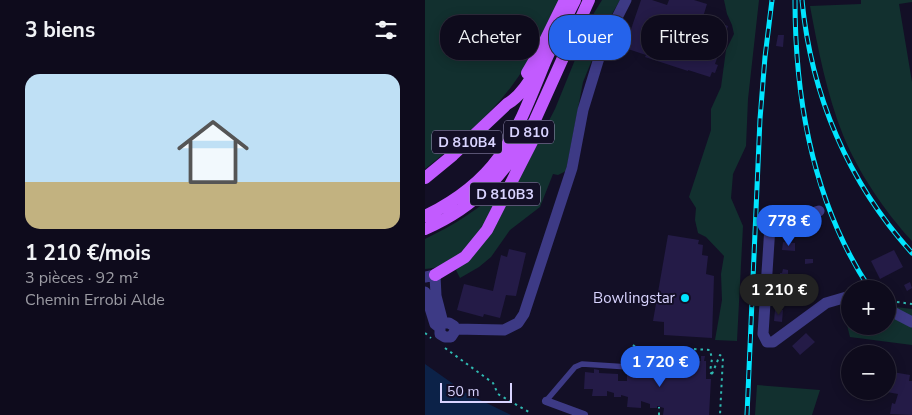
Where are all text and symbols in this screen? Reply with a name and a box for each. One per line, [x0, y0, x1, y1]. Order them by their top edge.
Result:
chip: Acheter [440, 15, 539, 60]
chip: Louer [549, 15, 631, 60]
chip: Filtres [641, 15, 727, 60]
text: 3 biens [25, 16, 95, 44]
icon: filters [372, 16, 400, 44]
icon: home [168, 107, 258, 197]
road number: D 810 [504, 120, 554, 144]
road number: D 810B4 [432, 130, 502, 154]
road number: D 810B3 [470, 182, 540, 205]
pin: 778 € [754, 204, 824, 247]
text: 778 € [768, 210, 810, 232]
text: 1 210 €/mois [25, 239, 151, 267]
text: 3 pièces · 92 m² [25, 267, 139, 289]
pin: 1 210 € [733, 274, 825, 316]
text: 1 210 € [751, 279, 807, 301]
map controls [841, 280, 896, 400]
button: + [841, 280, 896, 335]
place label: Bowlingstar [593, 288, 676, 308]
text: Chemin Errobi Alde [25, 289, 165, 311]
marker: Bowlingstar [679, 292, 691, 304]
button: − [841, 345, 896, 400]
pin: 1 720 € [614, 346, 706, 388]
text: 1 720 € [632, 351, 688, 373]
scale bar [440, 380, 513, 403]
text: 50 m [447, 382, 479, 401]

